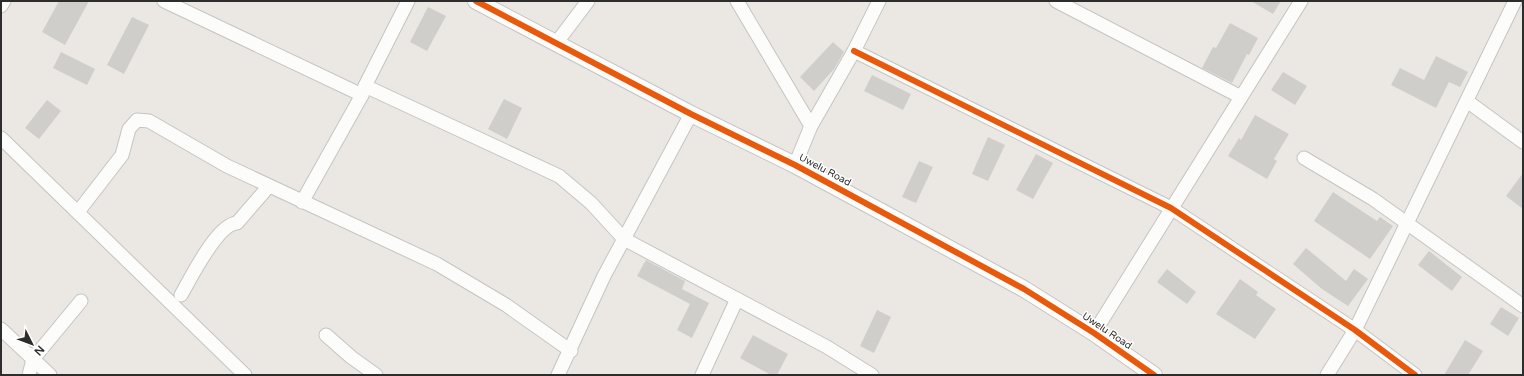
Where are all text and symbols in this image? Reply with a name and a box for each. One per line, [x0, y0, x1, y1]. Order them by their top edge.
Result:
street label: Uwelu Road [797, 151, 853, 189]
street label: Uwelu Road [1080, 310, 1134, 352]
north arrow [12, 324, 52, 364]
text: N [31, 343, 47, 358]

